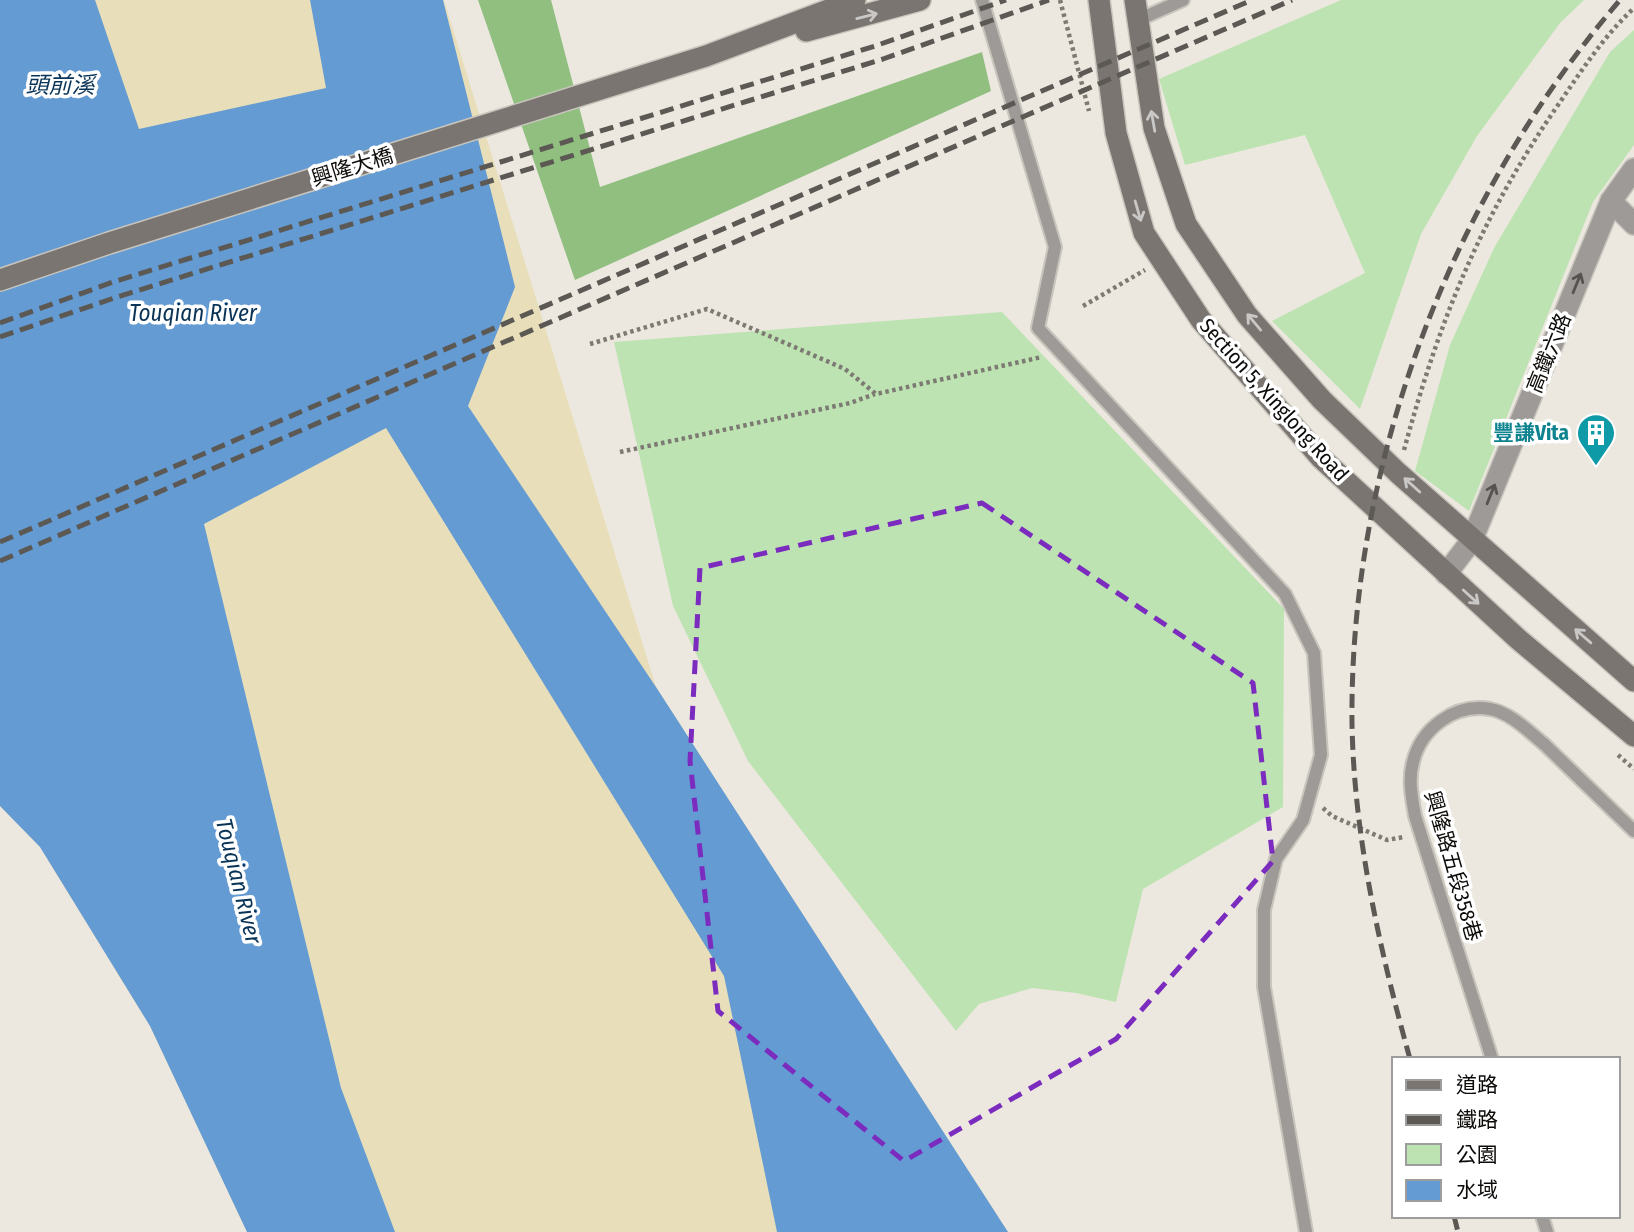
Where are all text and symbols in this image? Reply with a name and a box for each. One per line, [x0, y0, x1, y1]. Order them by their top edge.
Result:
one-way arrow [855, 9, 878, 22]
water label: 頭前溪 [26, 71, 98, 99]
one-way arrow [1146, 110, 1159, 133]
street label: 興隆大橋 [308, 142, 396, 192]
one-way arrow [1132, 199, 1145, 222]
one-way arrow [1572, 273, 1585, 295]
water label: Touqian River [129, 299, 258, 327]
street label: 高鐵六路 [1521, 309, 1577, 397]
street label: Section 5, Xinglong Road [1194, 313, 1354, 487]
one-way arrow [1246, 314, 1262, 332]
building icon: 豐謙Vita [1575, 412, 1617, 467]
place label: 豐謙Vita [1493, 420, 1569, 446]
one-way arrow [1404, 477, 1421, 494]
one-way arrow [1485, 483, 1498, 505]
one-way arrow [1462, 588, 1479, 605]
one-way arrow [1574, 628, 1592, 644]
street label: 興隆路五段358巷 [1419, 788, 1487, 944]
water label: Touqian River [210, 816, 268, 947]
legend [1392, 1057, 1620, 1218]
text: 道路 [1456, 1072, 1498, 1098]
text: 鐵路 [1456, 1107, 1498, 1133]
text: 公園 [1456, 1142, 1498, 1168]
text: 水域 [1456, 1177, 1498, 1203]

